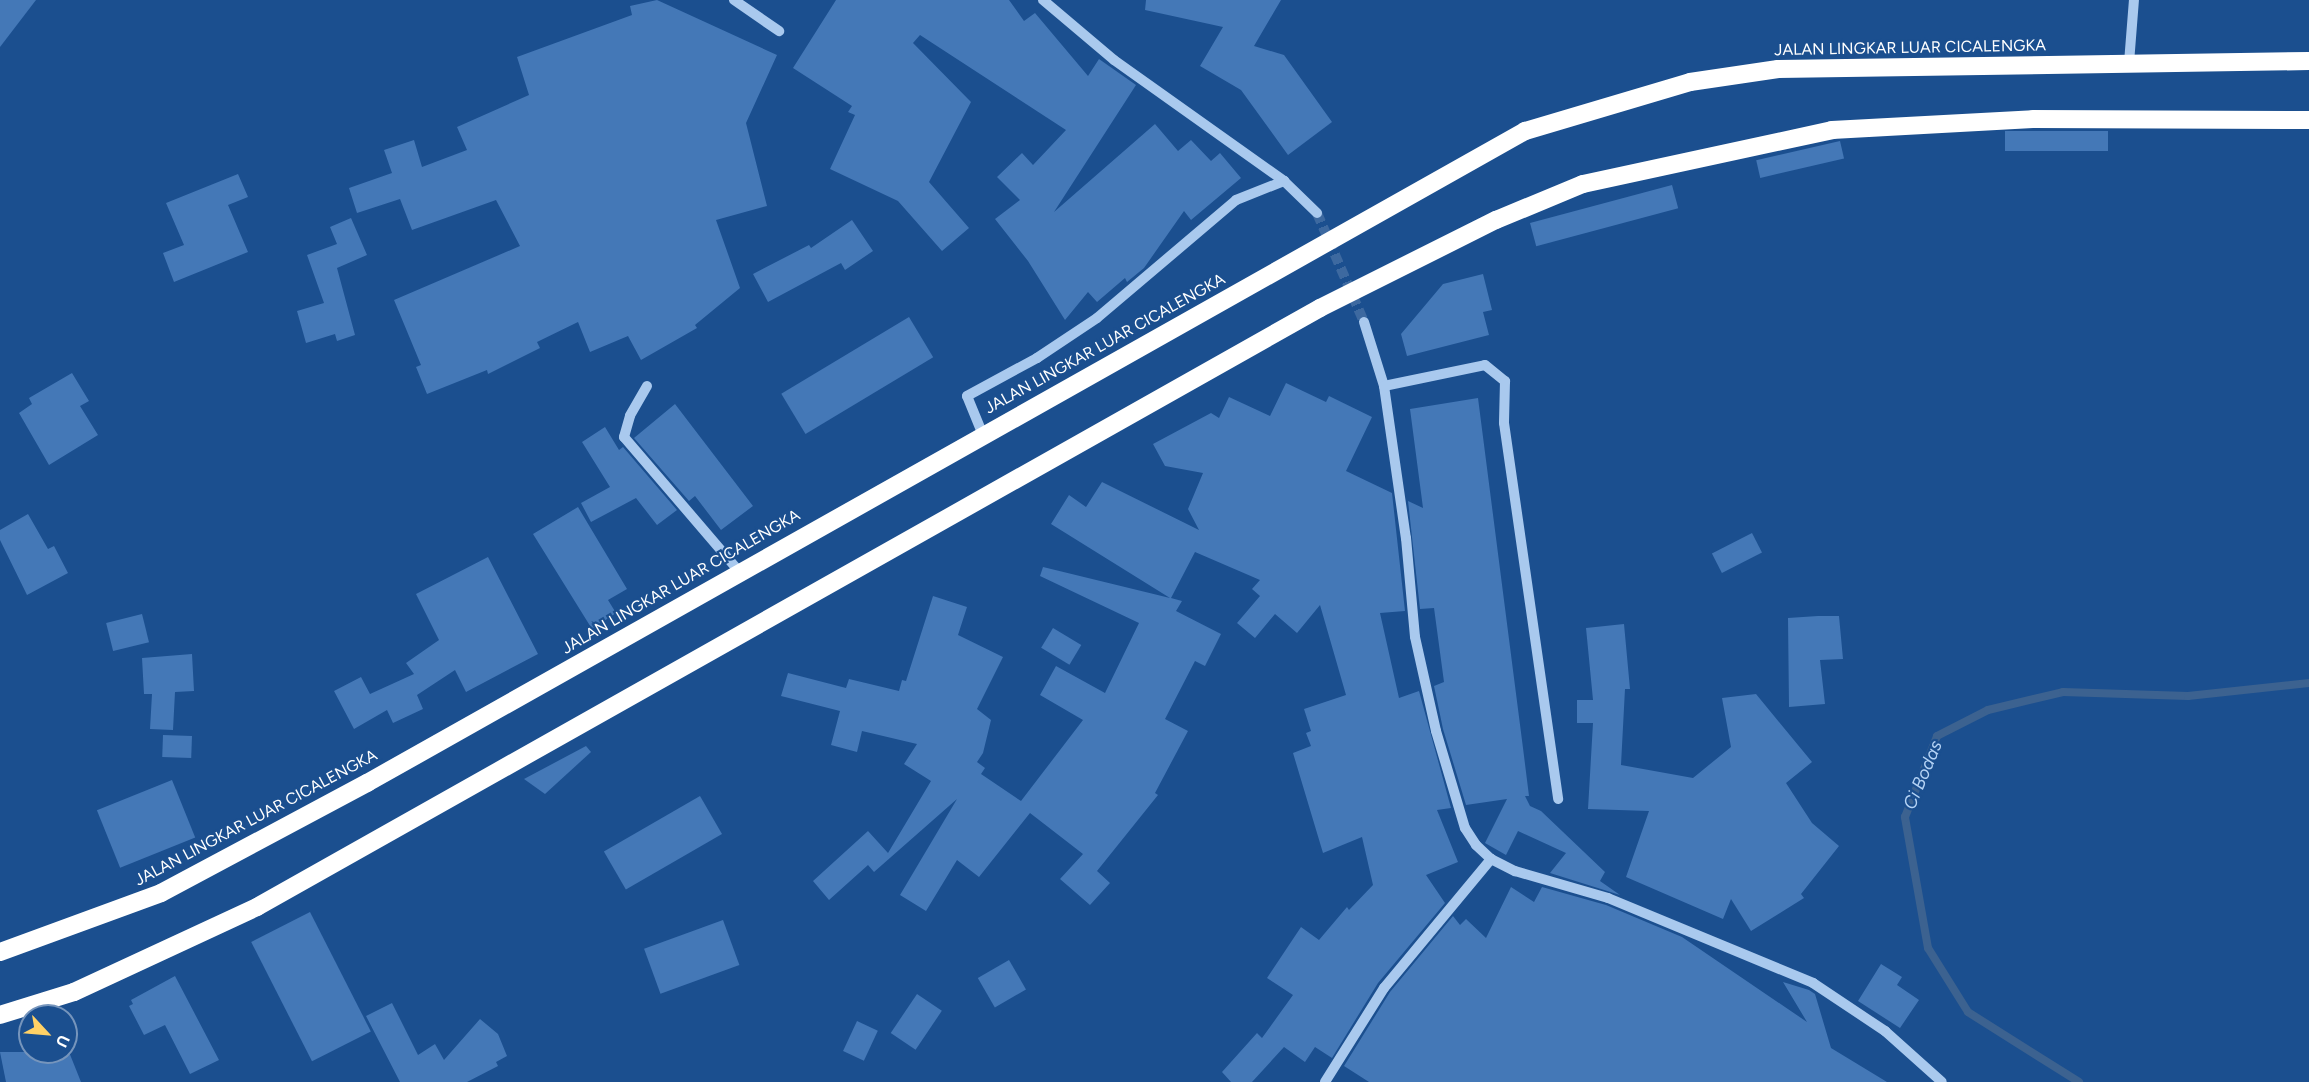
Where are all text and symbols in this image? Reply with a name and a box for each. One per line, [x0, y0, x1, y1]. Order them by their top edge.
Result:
street label: JALAN LINGKAR LUAR CICALENGKA [1774, 36, 2046, 60]
street label: JALAN LINGKAR LUAR CICALENGKA [981, 270, 1229, 418]
street label: JALAN LINGKAR LUAR CICALENGKA [558, 506, 804, 658]
water label: Ci Bodas [1899, 737, 1947, 813]
street label: JALAN LINGKAR LUAR CICALENGKA [131, 746, 381, 890]
north arrow [18, 1004, 78, 1064]
text: U [52, 1032, 74, 1050]

